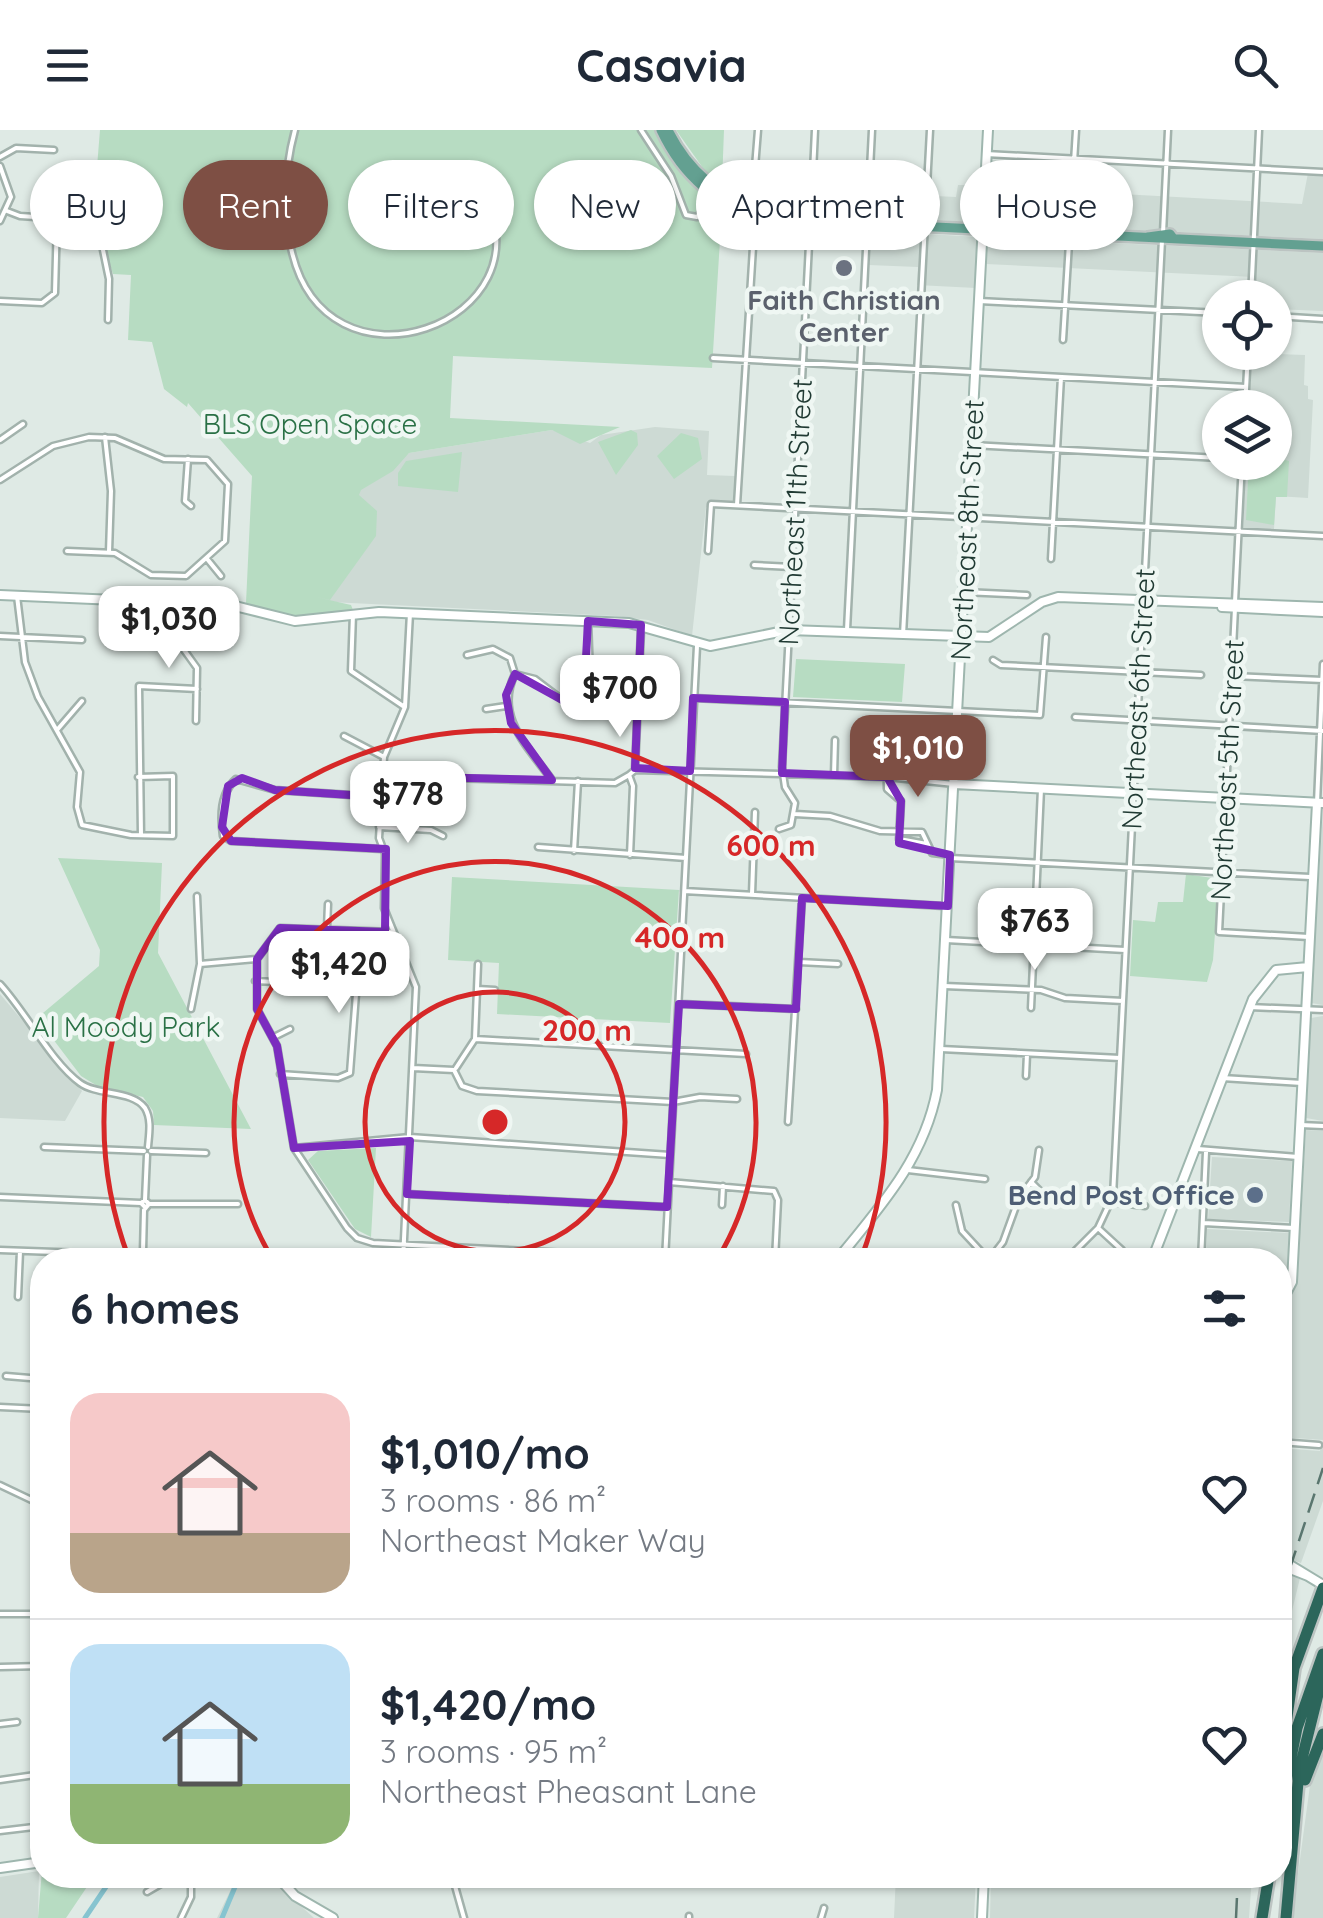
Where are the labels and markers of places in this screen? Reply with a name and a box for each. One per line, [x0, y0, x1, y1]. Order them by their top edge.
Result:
marker: Faith Christian Center [833, 257, 855, 279]
place label: Faith Christian Center [747, 282, 941, 349]
pin: $1,030 [88, 586, 250, 671]
pin: $700 [561, 655, 679, 740]
pin: $1,010 [837, 715, 999, 800]
pin: $778 [349, 761, 467, 846]
pin: $763 [976, 888, 1094, 973]
pin: $1,420 [258, 931, 420, 1016]
centre of rings [477, 1104, 513, 1140]
place label: Bend Post Office [1008, 1177, 1235, 1212]
marker: Bend Post Office [1244, 1184, 1266, 1206]

